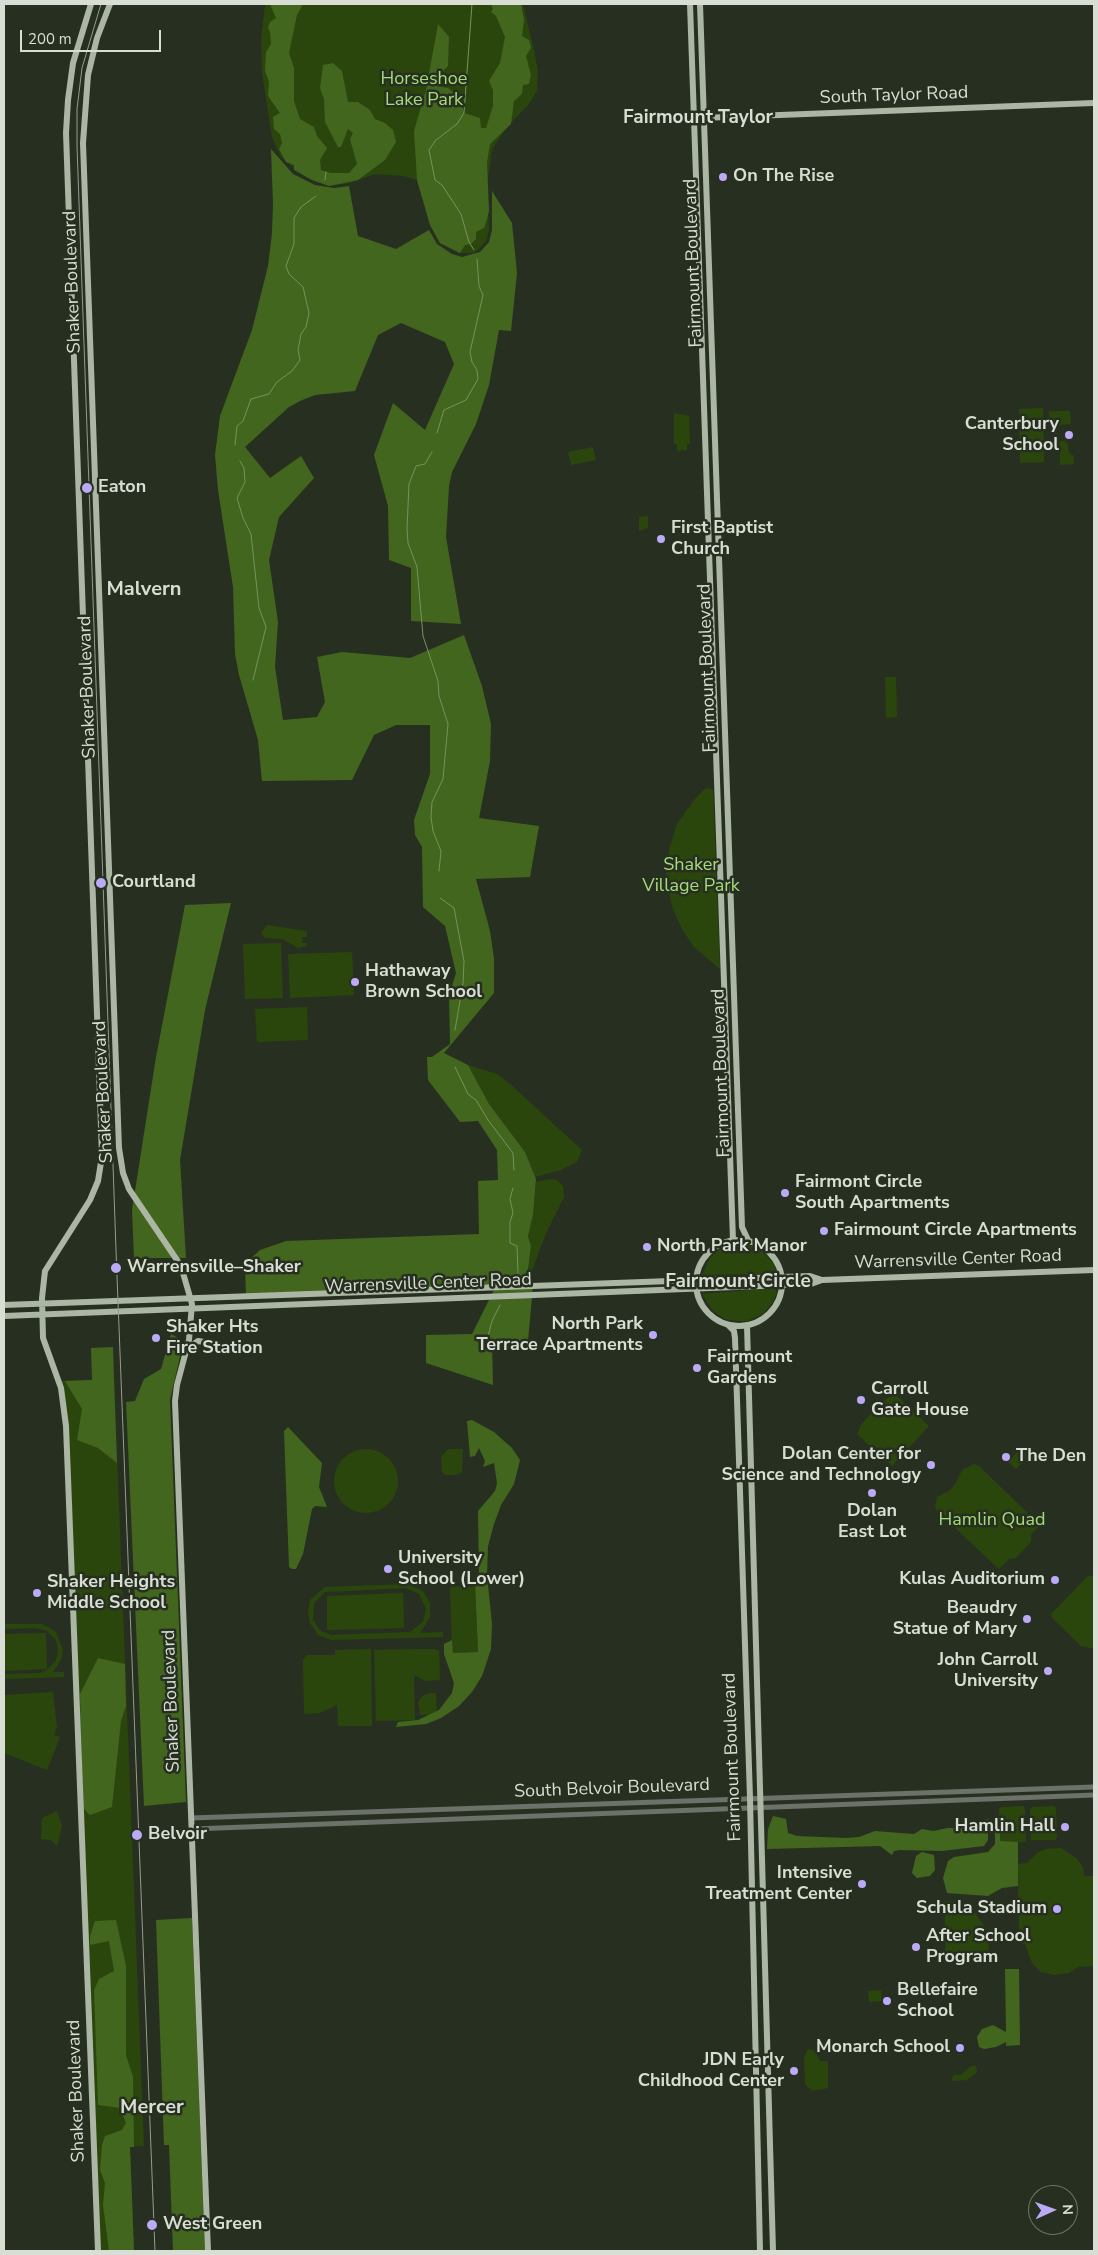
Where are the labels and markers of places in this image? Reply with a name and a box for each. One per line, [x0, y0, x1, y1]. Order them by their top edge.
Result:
place label: On The Rise [733, 166, 834, 188]
marker: On The Rise [717, 171, 729, 183]
place label: Canterbury School [965, 414, 1059, 456]
marker: Canterbury School [1063, 429, 1075, 441]
place label: Eaton [98, 477, 146, 499]
marker: Eaton [80, 481, 94, 495]
place label: First Baptist Church [671, 518, 773, 560]
marker: First Baptist Church [655, 533, 667, 545]
place label: Courtland [112, 872, 196, 894]
marker: Courtland [94, 876, 108, 890]
place label: Hathaway Brown School [365, 961, 482, 1004]
marker: Hathaway Brown School [349, 976, 361, 988]
place label: Fairmont Circle South Apartments [795, 1172, 950, 1214]
marker: Fairmont Circle South Apartments [779, 1187, 791, 1199]
place label: Fairmount Circle Apartments [834, 1220, 1077, 1242]
marker: Fairmount Circle Apartments [818, 1225, 830, 1237]
place label: North Park Manor [657, 1236, 807, 1258]
marker: North Park Manor [641, 1241, 653, 1253]
place label: Warrensville–Shaker [127, 1257, 301, 1279]
marker: Warrensville–Shaker [109, 1261, 123, 1275]
place label: North Park Terrace Apartments [476, 1314, 643, 1356]
place label: Shaker Hts Fire Station [166, 1317, 263, 1360]
marker: North Park Terrace Apartments [647, 1329, 659, 1341]
marker: Shaker Hts Fire Station [150, 1332, 162, 1344]
place label: Fairmount Gardens [707, 1347, 792, 1390]
marker: Fairmount Gardens [691, 1362, 703, 1374]
place label: Carroll Gate House [871, 1379, 969, 1422]
marker: Carroll Gate House [855, 1394, 867, 1406]
place label: Dolan Center for Science and Technology [721, 1444, 921, 1486]
place label: The Den [1016, 1446, 1086, 1468]
marker: The Den [1000, 1451, 1012, 1463]
marker: Dolan Center for Science and Technology [925, 1459, 937, 1471]
marker: Dolan East Lot [866, 1487, 878, 1499]
place label: Dolan East Lot [838, 1501, 906, 1544]
place label: University School (Lower) [398, 1548, 525, 1590]
marker: University School (Lower) [382, 1563, 394, 1575]
place label: Kulas Auditorium [899, 1569, 1045, 1591]
place label: Shaker Heights Middle School [47, 1572, 175, 1615]
marker: Kulas Auditorium [1049, 1574, 1061, 1586]
marker: Shaker Heights Middle School [31, 1587, 43, 1599]
place label: Beaudry Statue of Mary [893, 1598, 1017, 1640]
marker: Beaudry Statue of Mary [1021, 1613, 1033, 1625]
place label: John Carroll University [938, 1650, 1038, 1692]
marker: John Carroll University [1042, 1665, 1054, 1677]
place label: Hamlin Hall [954, 1816, 1055, 1838]
marker: Hamlin Hall [1059, 1821, 1071, 1833]
place label: Belvoir [148, 1824, 207, 1846]
marker: Belvoir [130, 1828, 144, 1842]
place label: Intensive Treatment Center [705, 1863, 852, 1906]
marker: Intensive Treatment Center [856, 1878, 868, 1890]
place label: Schula Stadium [916, 1898, 1047, 1920]
marker: Schula Stadium [1051, 1903, 1063, 1915]
place label: After School Program [926, 1926, 1031, 1968]
marker: After School Program [910, 1941, 922, 1953]
place label: Bellefaire School [897, 1980, 978, 2022]
marker: Bellefaire School [881, 1995, 893, 2007]
place label: Monarch School [816, 2037, 950, 2059]
marker: Monarch School [954, 2042, 966, 2054]
place label: JDN Early Childhood Center [638, 2050, 784, 2092]
marker: JDN Early Childhood Center [788, 2065, 800, 2077]
place label: West Green [163, 2214, 262, 2236]
marker: West Green [145, 2218, 159, 2232]

